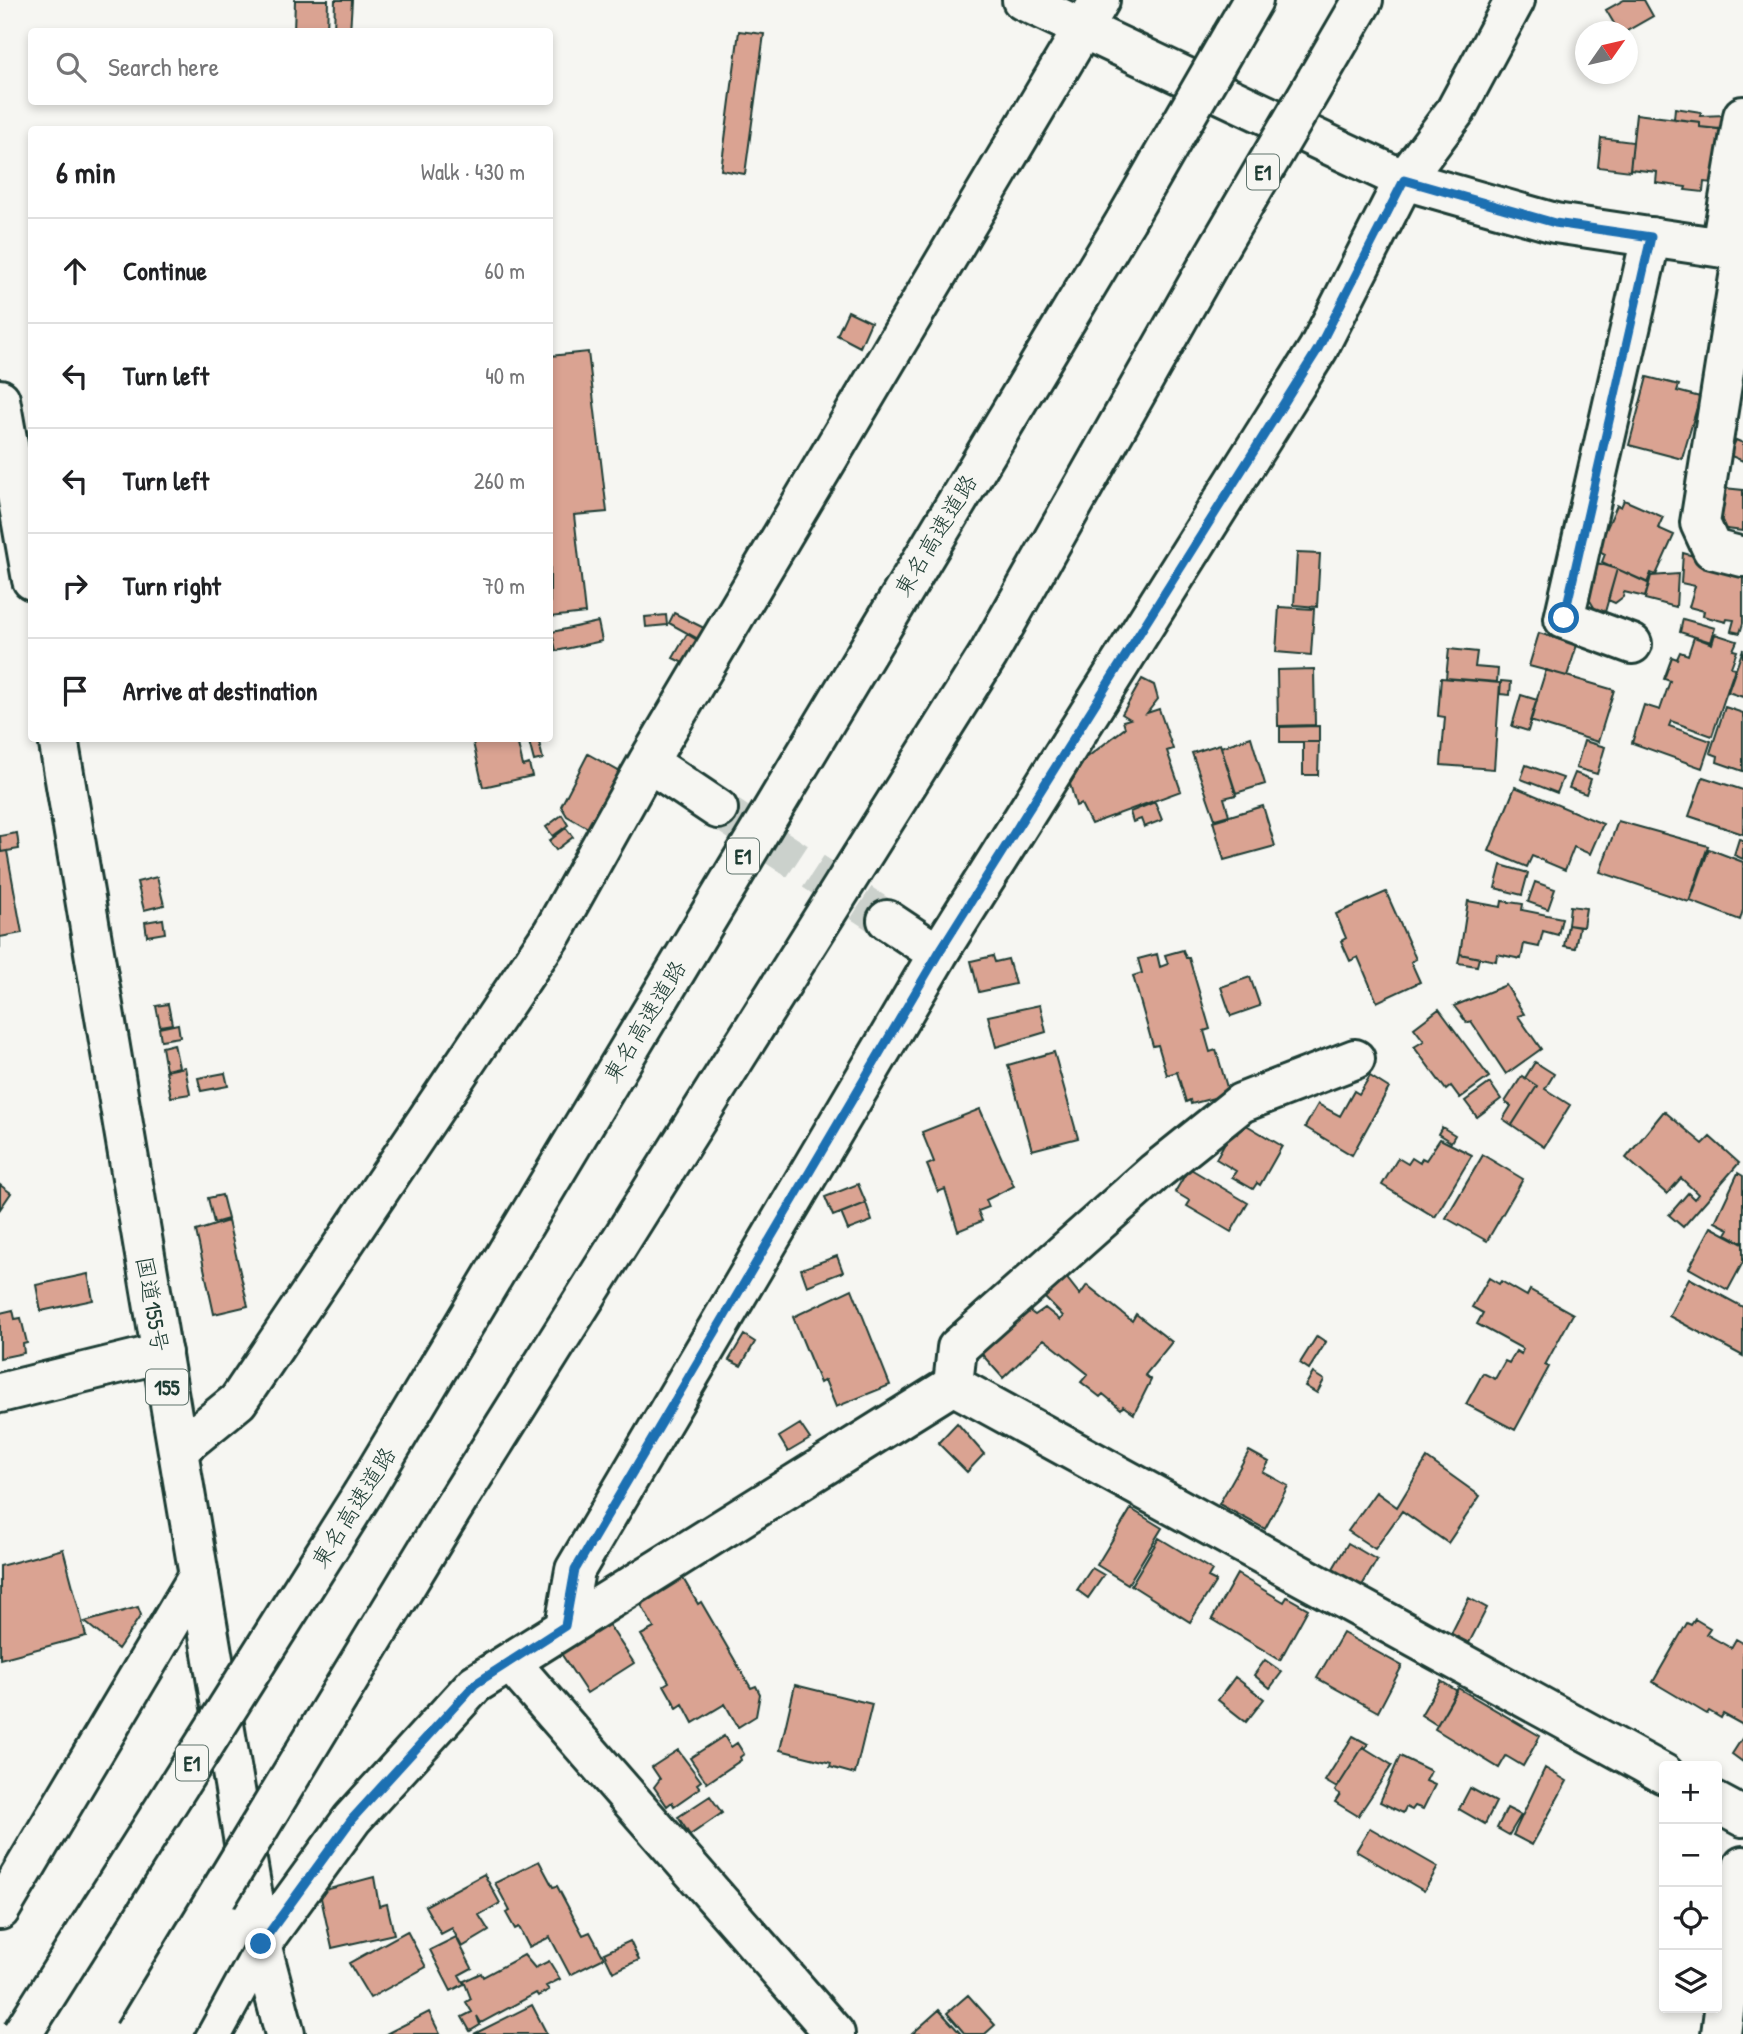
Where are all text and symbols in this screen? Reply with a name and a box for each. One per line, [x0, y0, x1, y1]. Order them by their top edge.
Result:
north arrow [1575, 21, 1638, 84]
search box [28, 28, 553, 105]
icon: search [52, 48, 90, 86]
text: Search here [108, 49, 219, 84]
text: 6 min [56, 152, 116, 192]
road number: E1 [1247, 154, 1279, 190]
text: Walk · 430 m [421, 156, 525, 187]
icon: ahead [56, 252, 94, 290]
text: Continue [123, 253, 207, 288]
text: 60 m [485, 255, 525, 286]
icon: left [56, 357, 94, 395]
text: Turn left [123, 358, 209, 393]
text: 40 m [485, 360, 525, 391]
icon: left [56, 462, 94, 500]
text: Turn left [123, 463, 209, 498]
text: 260 m [474, 465, 525, 496]
street label: 東名高速道路 [886, 468, 984, 602]
icon: right [56, 567, 94, 605]
text: Turn right [123, 568, 221, 603]
text: 70 m [482, 570, 525, 601]
route start [1548, 602, 1579, 633]
icon: arrive [56, 672, 94, 710]
text: Arrive at destination [123, 673, 318, 708]
road number: E1 [727, 838, 759, 874]
street label: 東名高速道路 [595, 954, 693, 1088]
street label: 国道155号 [129, 1254, 177, 1354]
road number: 155 [146, 1370, 188, 1404]
street label: 東名高速道路 [303, 1440, 403, 1574]
road number: E1 [176, 1746, 208, 1780]
map controls [1659, 1761, 1722, 2013]
button: + [1659, 1761, 1722, 1824]
button: − [1659, 1824, 1722, 1887]
button: locate [1659, 1887, 1722, 1950]
route end [245, 1928, 276, 1959]
button: layers [1659, 1950, 1722, 2013]

